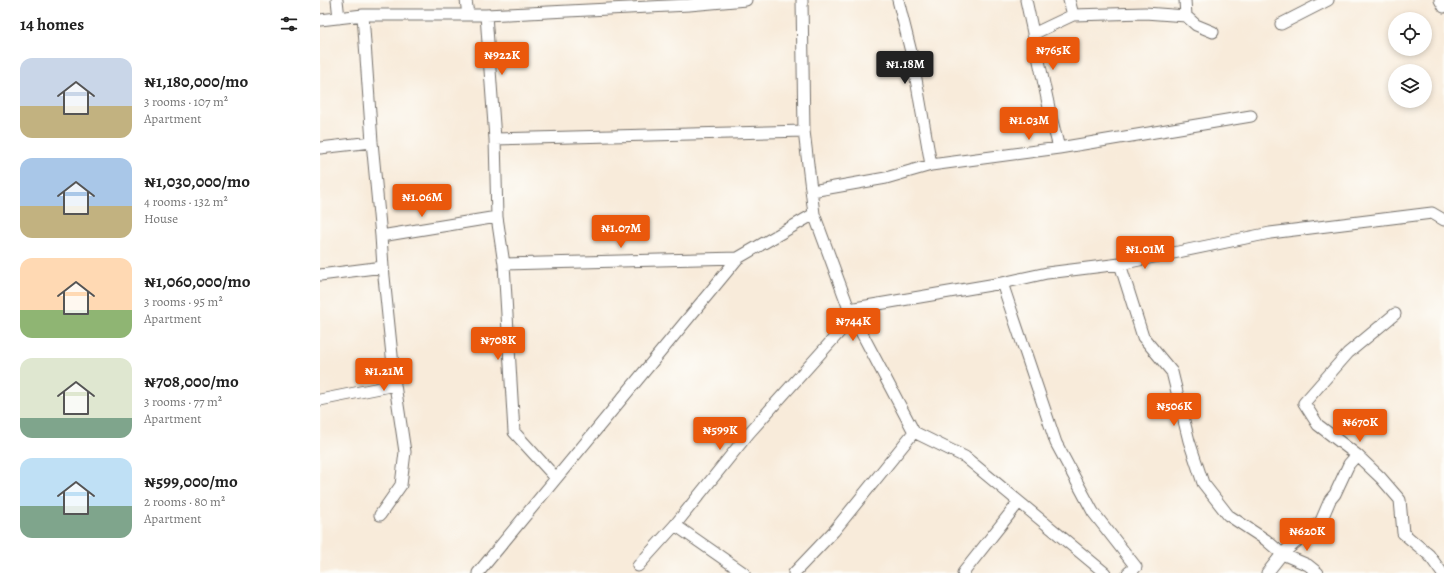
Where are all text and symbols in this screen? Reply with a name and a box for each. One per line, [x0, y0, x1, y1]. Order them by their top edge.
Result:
map controls [1388, 12, 1432, 108]
button: locate [1388, 12, 1432, 56]
text: 14 homes [20, 13, 84, 36]
icon: filters [278, 13, 300, 35]
pin: ₦765K [1025, 37, 1081, 71]
text: ₦765K [1036, 41, 1070, 58]
pin: ₦922K [474, 42, 530, 76]
text: ₦922K [484, 46, 520, 63]
pin: ₦1.18M [872, 51, 938, 85]
text: ₦1.18M [885, 55, 925, 72]
button: layers [1388, 64, 1432, 108]
text: ₦1,180,000/mo [144, 70, 248, 93]
icon: home [52, 74, 100, 122]
text: 3 rooms · 107 m² [144, 93, 228, 110]
pin: ₦1.03M [996, 107, 1062, 141]
text: Apartment [144, 110, 202, 127]
text: ₦1.03M [1009, 111, 1049, 128]
text: ₦1,030,000/mo [144, 170, 250, 193]
icon: home [52, 174, 100, 222]
pin: ₦1.06M [389, 184, 455, 218]
text: ₦1.06M [402, 188, 442, 205]
text: 4 rooms · 132 m² [144, 193, 228, 210]
text: House [144, 210, 178, 227]
pin: ₦1.07M [588, 215, 654, 249]
text: ₦1.07M [601, 219, 641, 236]
pin: ₦1.01M [1112, 236, 1178, 270]
text: ₦1.01M [1125, 240, 1165, 257]
text: ₦1,060,000/mo [144, 270, 251, 293]
icon: home [52, 274, 100, 322]
text: 3 rooms · 95 m² [144, 293, 223, 310]
pin: ₦744K [825, 308, 881, 342]
text: Apartment [144, 310, 202, 327]
text: ₦744K [835, 312, 871, 329]
pin: ₦708K [470, 327, 526, 361]
text: ₦708K [480, 331, 516, 348]
pin: ₦1.21M [351, 358, 417, 392]
text: ₦1.21M [364, 362, 404, 379]
text: ₦708,000/mo [144, 370, 239, 393]
icon: home [52, 374, 100, 422]
text: 3 rooms · 77 m² [144, 393, 222, 410]
pin: ₦506K [1146, 393, 1202, 427]
text: ₦506K [1156, 397, 1192, 414]
pin: ₦670K [1332, 409, 1388, 443]
text: Apartment [144, 410, 202, 427]
text: ₦670K [1342, 413, 1378, 430]
pin: ₦599K [692, 417, 748, 451]
text: ₦599K [702, 421, 738, 438]
text: ₦599,000/mo [144, 470, 238, 493]
icon: home [52, 474, 100, 522]
text: 2 rooms · 80 m² [144, 493, 225, 510]
text: Apartment [144, 510, 202, 527]
pin: ₦620K [1279, 518, 1335, 552]
text: ₦620K [1289, 522, 1325, 539]

